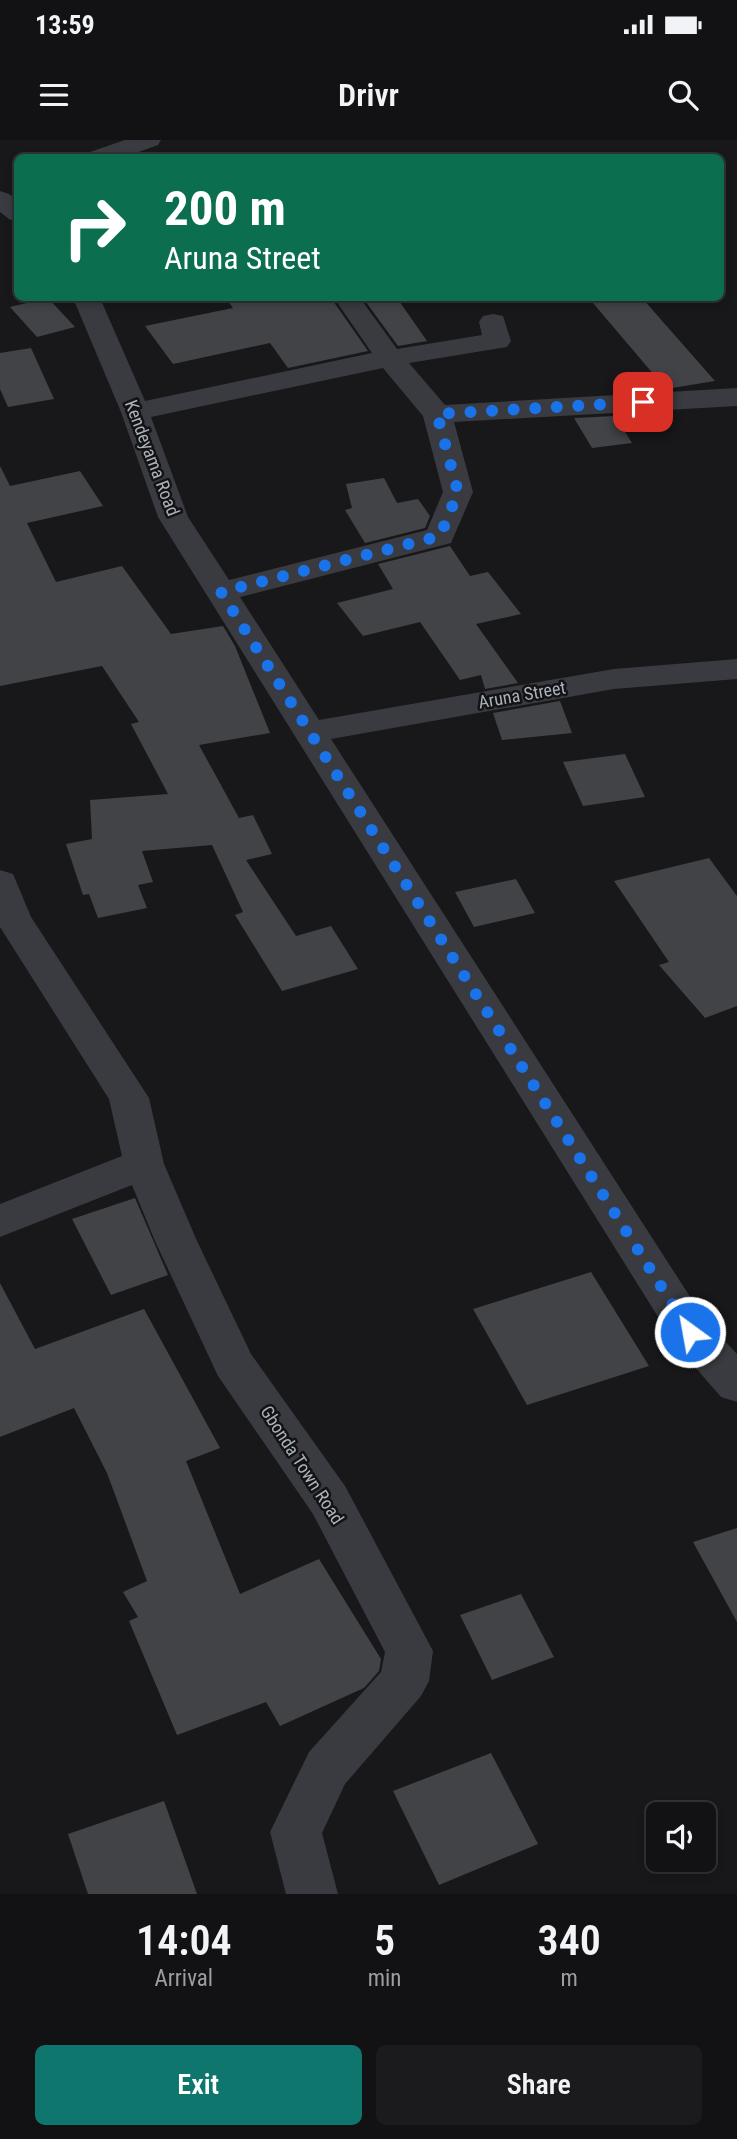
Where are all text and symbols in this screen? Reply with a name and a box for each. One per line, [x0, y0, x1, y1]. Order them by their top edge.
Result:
text: 13:59 [35, 10, 95, 40]
icon: menu [35, 76, 73, 114]
text: Drivr [338, 76, 399, 114]
icon: search [664, 76, 702, 114]
text: 200 m [164, 180, 286, 237]
icon: right [49, 182, 140, 273]
text: Aruna Street [164, 239, 321, 277]
pin [613, 372, 673, 432]
icon: arrive [624, 383, 662, 421]
street label: Kendeyama Road [121, 397, 184, 519]
street label: Aruna Street [477, 677, 567, 713]
position arrow [653, 1295, 727, 1369]
street label: Gbonda Town Road [256, 1402, 348, 1528]
map controls [646, 1802, 716, 1872]
button: sound [646, 1802, 716, 1872]
text: 14:04 [136, 1916, 232, 1965]
text: 5 [374, 1916, 395, 1965]
text: 340 [538, 1916, 601, 1965]
text: Arrival [155, 1965, 213, 1992]
text: min [368, 1965, 401, 1992]
text: m [561, 1965, 578, 1992]
button: Exit [35, 2045, 362, 2125]
button: Share [376, 2045, 702, 2125]

